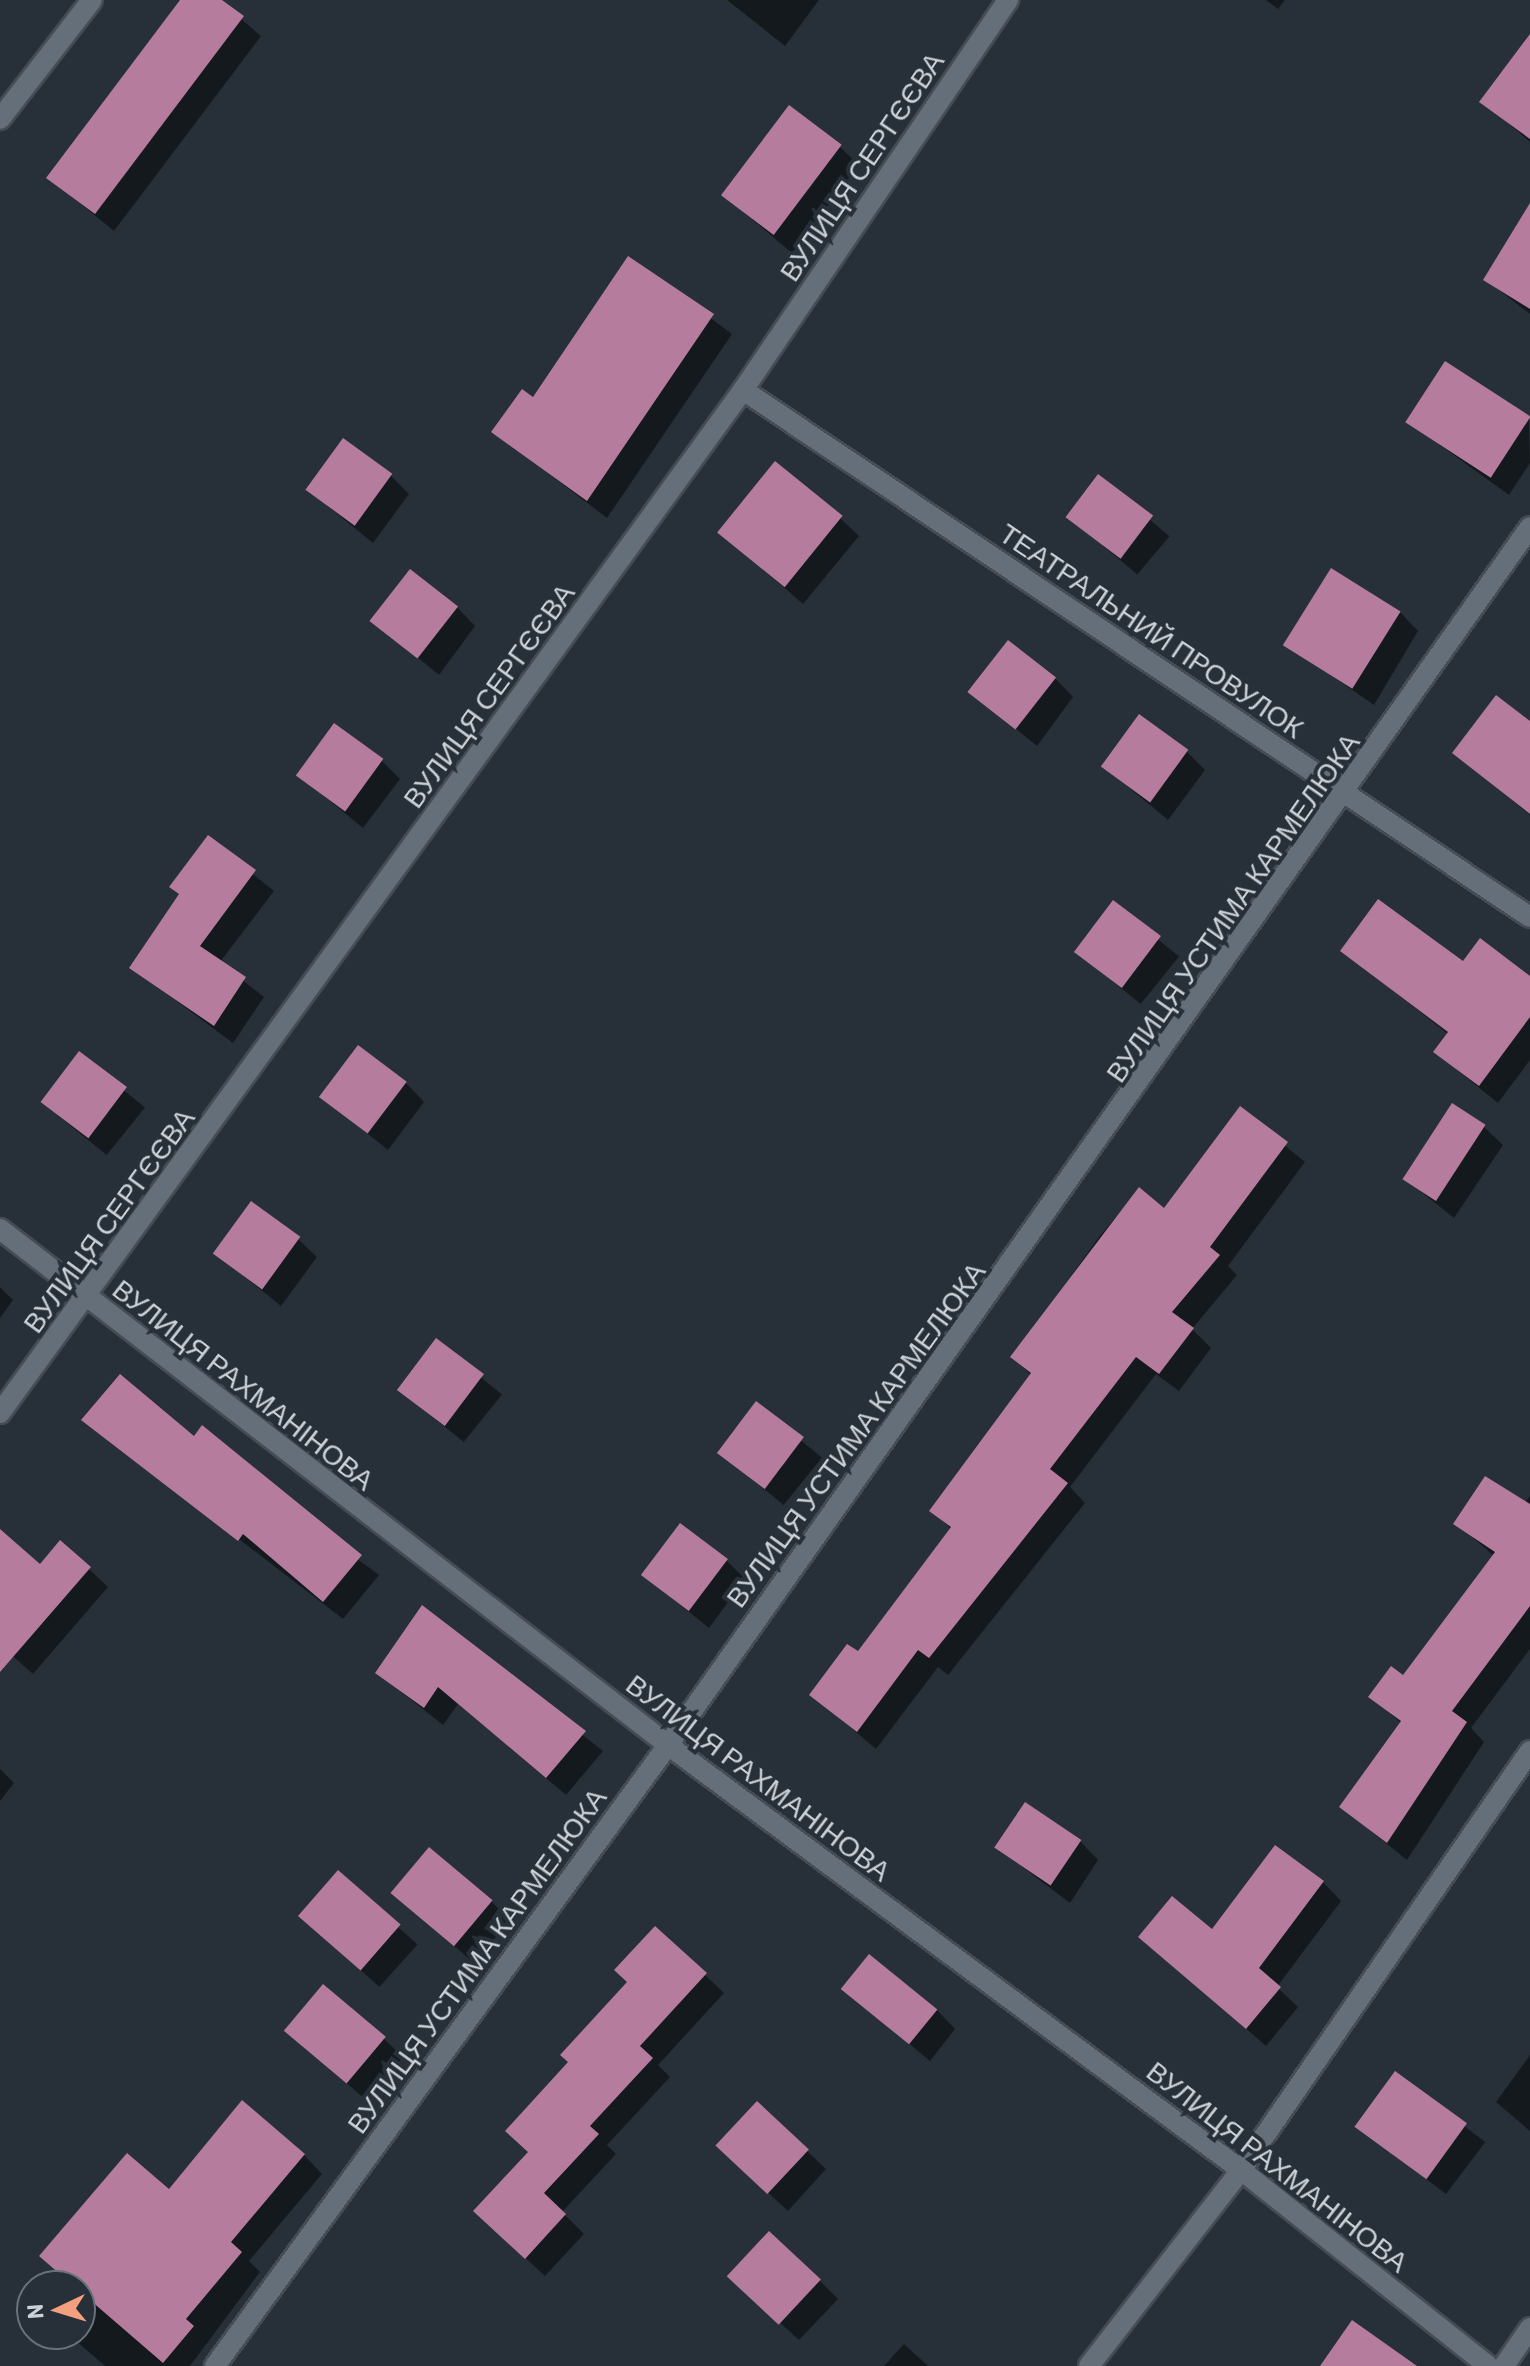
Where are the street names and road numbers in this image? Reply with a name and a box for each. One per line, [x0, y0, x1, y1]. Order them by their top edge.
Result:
street label: ВУЛИЦЯ СЕРГЄЄВА [772, 45, 950, 287]
street label: ТЕАТРАЛЬНИЙ ПРОВУЛОК [994, 516, 1310, 744]
street label: ВУЛИЦЯ СЕРГЄЄВА [395, 576, 581, 814]
street label: ВУЛИЦЯ УСТИМА КАРМЕЛЮКА [1098, 726, 1366, 1088]
street label: ВУЛИЦЯ СЕРГЄЄВА [15, 1101, 201, 1339]
street label: ВУЛИЦЯ УСТИМА КАРМЕЛЮКА [718, 1255, 992, 1613]
street label: ВУЛИЦЯ РАХМАНІНОВА [107, 1272, 381, 1496]
street label: ВУЛИЦЯ РАХМАНІНОВА [620, 1667, 898, 1887]
street label: ВУЛИЦЯ УСТИМА КАРМЕЛЮКА [339, 1781, 613, 2139]
street label: ВУЛИЦЯ РАХМАНІНОВА [1141, 2054, 1415, 2278]

